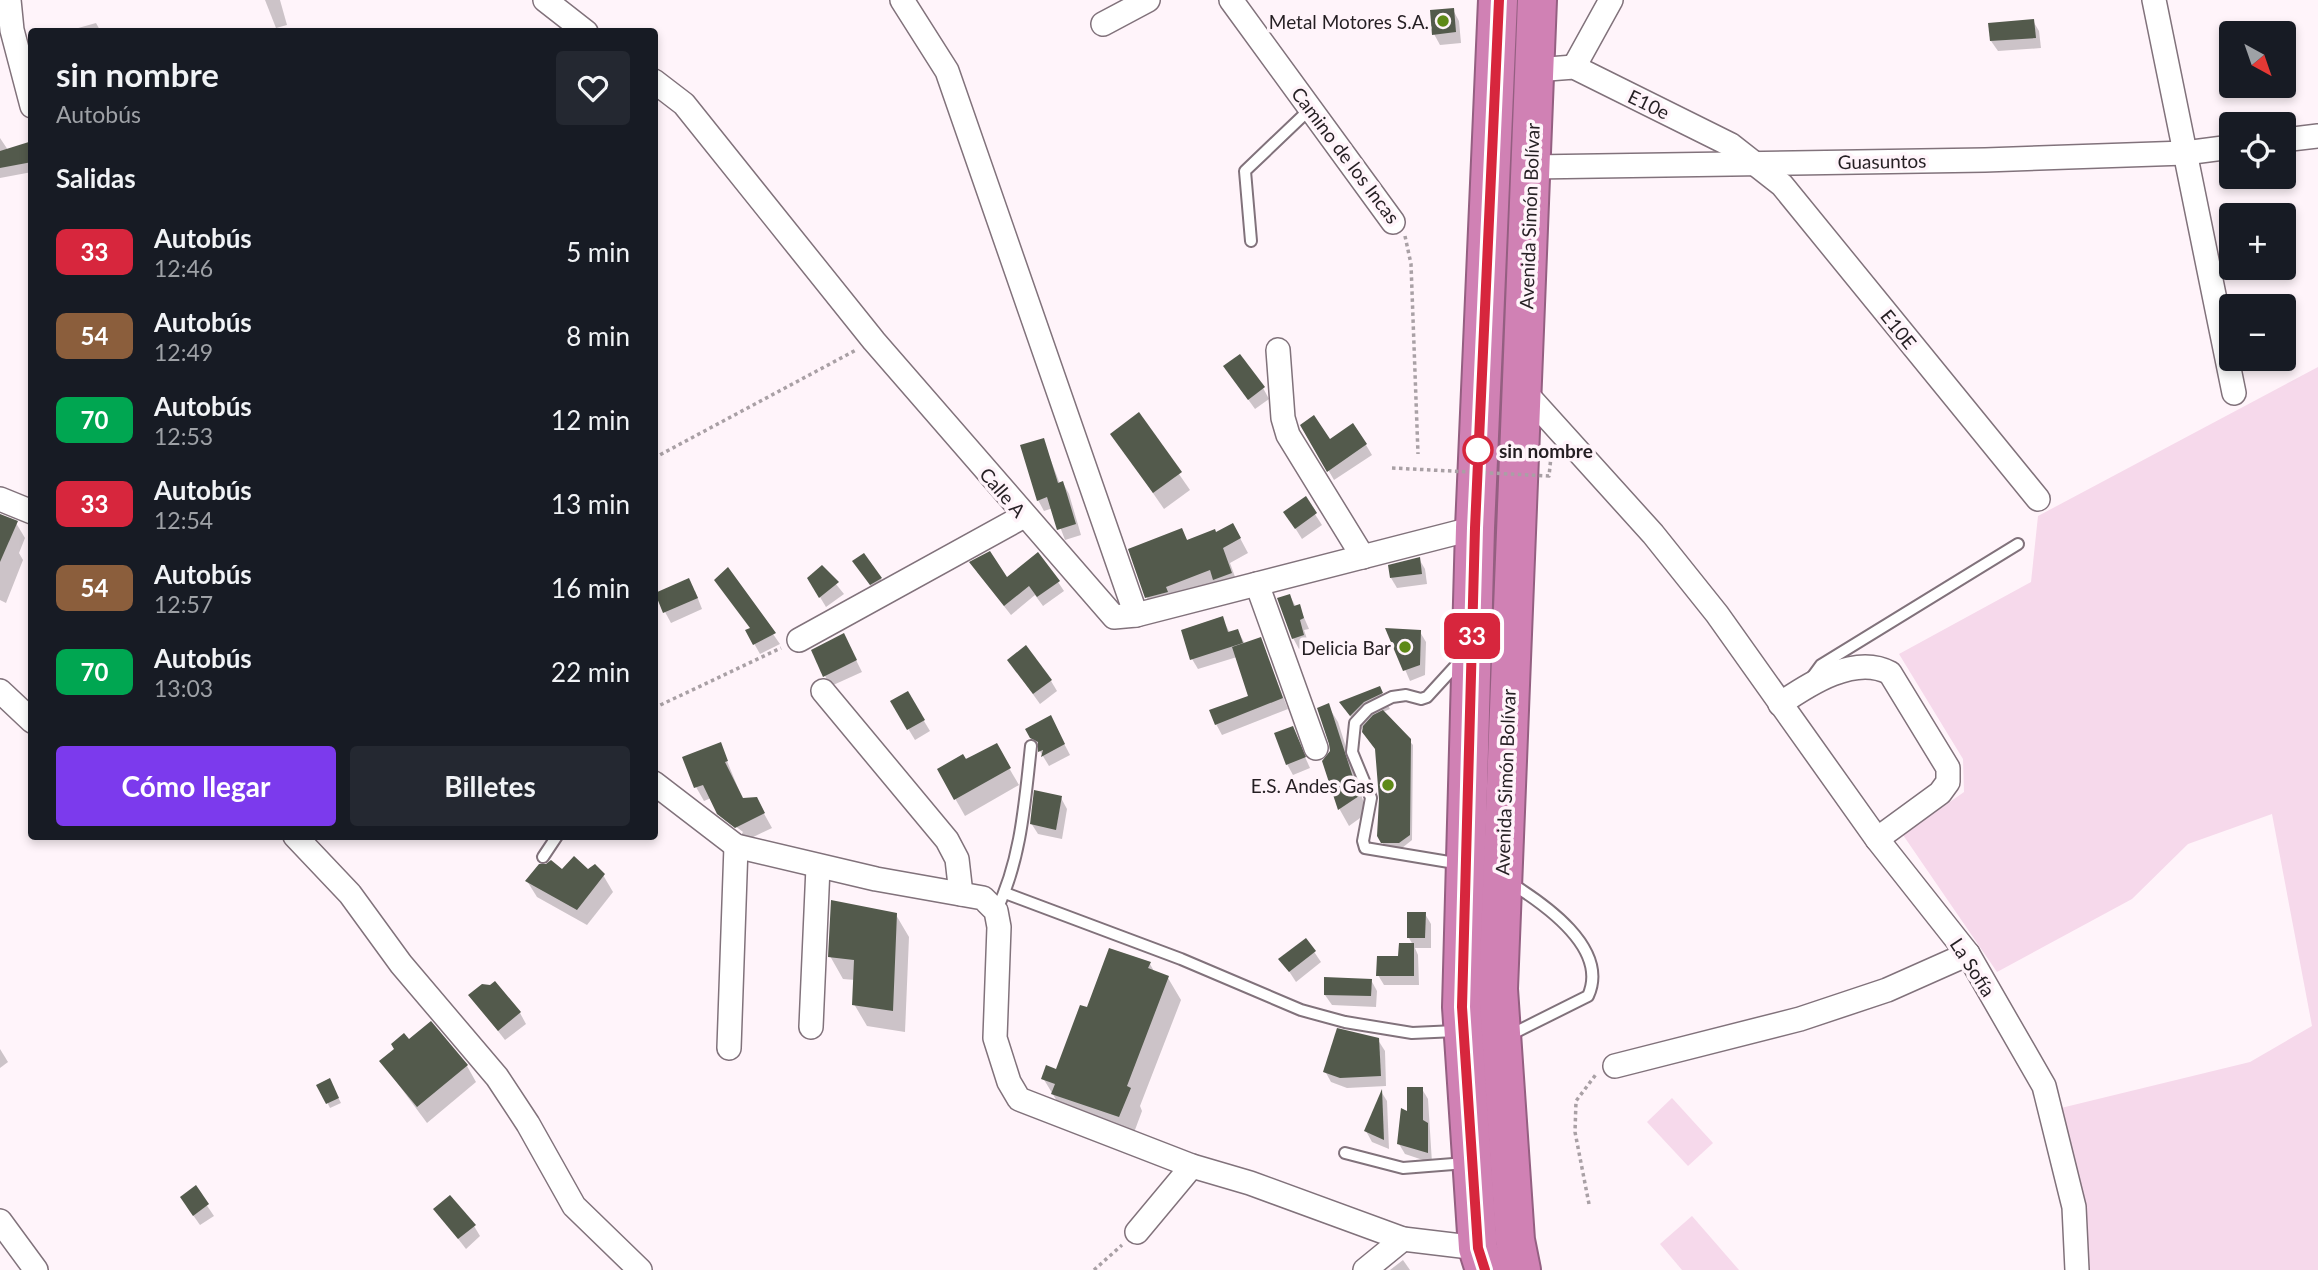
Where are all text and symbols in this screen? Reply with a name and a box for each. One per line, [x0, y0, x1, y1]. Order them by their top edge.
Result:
place label: Metal Motores S.A. [1269, 10, 1429, 33]
marker: Metal Motores S.A. [1435, 13, 1451, 29]
north arrow [2219, 21, 2296, 98]
map controls [2219, 21, 2296, 371]
button: heart [556, 51, 630, 125]
text: sin nombre [56, 54, 219, 94]
street label: Camino de los Incas [1287, 82, 1405, 228]
street label: E10e [1625, 84, 1673, 124]
text: Autobús [56, 100, 141, 128]
button: locate [2219, 112, 2296, 189]
street label: Avenida Simón Bolívar [1514, 122, 1544, 310]
street label: Guasuntos [1837, 149, 1927, 173]
text: Salidas [56, 162, 136, 194]
button: + [2219, 203, 2296, 280]
text: Autobús [154, 222, 252, 254]
text: 5 min [566, 236, 630, 268]
text: 33 [81, 237, 108, 266]
text: 12:46 [154, 254, 213, 282]
button: − [2219, 294, 2296, 371]
street label: E10E [1876, 305, 1922, 353]
text: Autobús [154, 306, 252, 338]
text: 8 min [566, 320, 630, 352]
text: 54 [81, 321, 108, 350]
text: 12:49 [154, 338, 213, 366]
text: Autobús [154, 390, 252, 422]
text: 12 min [551, 404, 630, 436]
text: 70 [81, 405, 108, 434]
text: 12:53 [154, 422, 213, 450]
marker: sin nombre [1463, 435, 1493, 465]
place label: sin nombre [1499, 439, 1593, 462]
street label: Calle A [975, 462, 1031, 522]
text: Autobús [154, 474, 252, 506]
text: 13 min [551, 488, 630, 520]
text: 33 [81, 489, 108, 518]
text: 12:54 [154, 506, 213, 534]
text: Autobús [154, 558, 252, 590]
text: 16 min [551, 572, 630, 604]
text: 54 [81, 573, 108, 602]
text: 12:57 [154, 590, 213, 618]
line badge: 33 [1440, 613, 1504, 659]
text: 33 [1458, 621, 1486, 650]
place label: Delicia Bar [1301, 636, 1391, 659]
marker: Delicia Bar [1397, 639, 1413, 655]
text: Autobús [154, 642, 252, 674]
text: 22 min [551, 656, 630, 688]
text: 70 [81, 657, 108, 686]
text: 13:03 [154, 674, 213, 702]
street label: Avenida Simón Bolívar [1490, 688, 1520, 876]
button: Cómo llegar [56, 746, 336, 826]
button: Billetes [350, 746, 630, 826]
place label: E.S. Andes Gas [1251, 774, 1374, 797]
marker: E.S. Andes Gas [1380, 777, 1396, 793]
street label: La Sofía [1946, 933, 2000, 1001]

